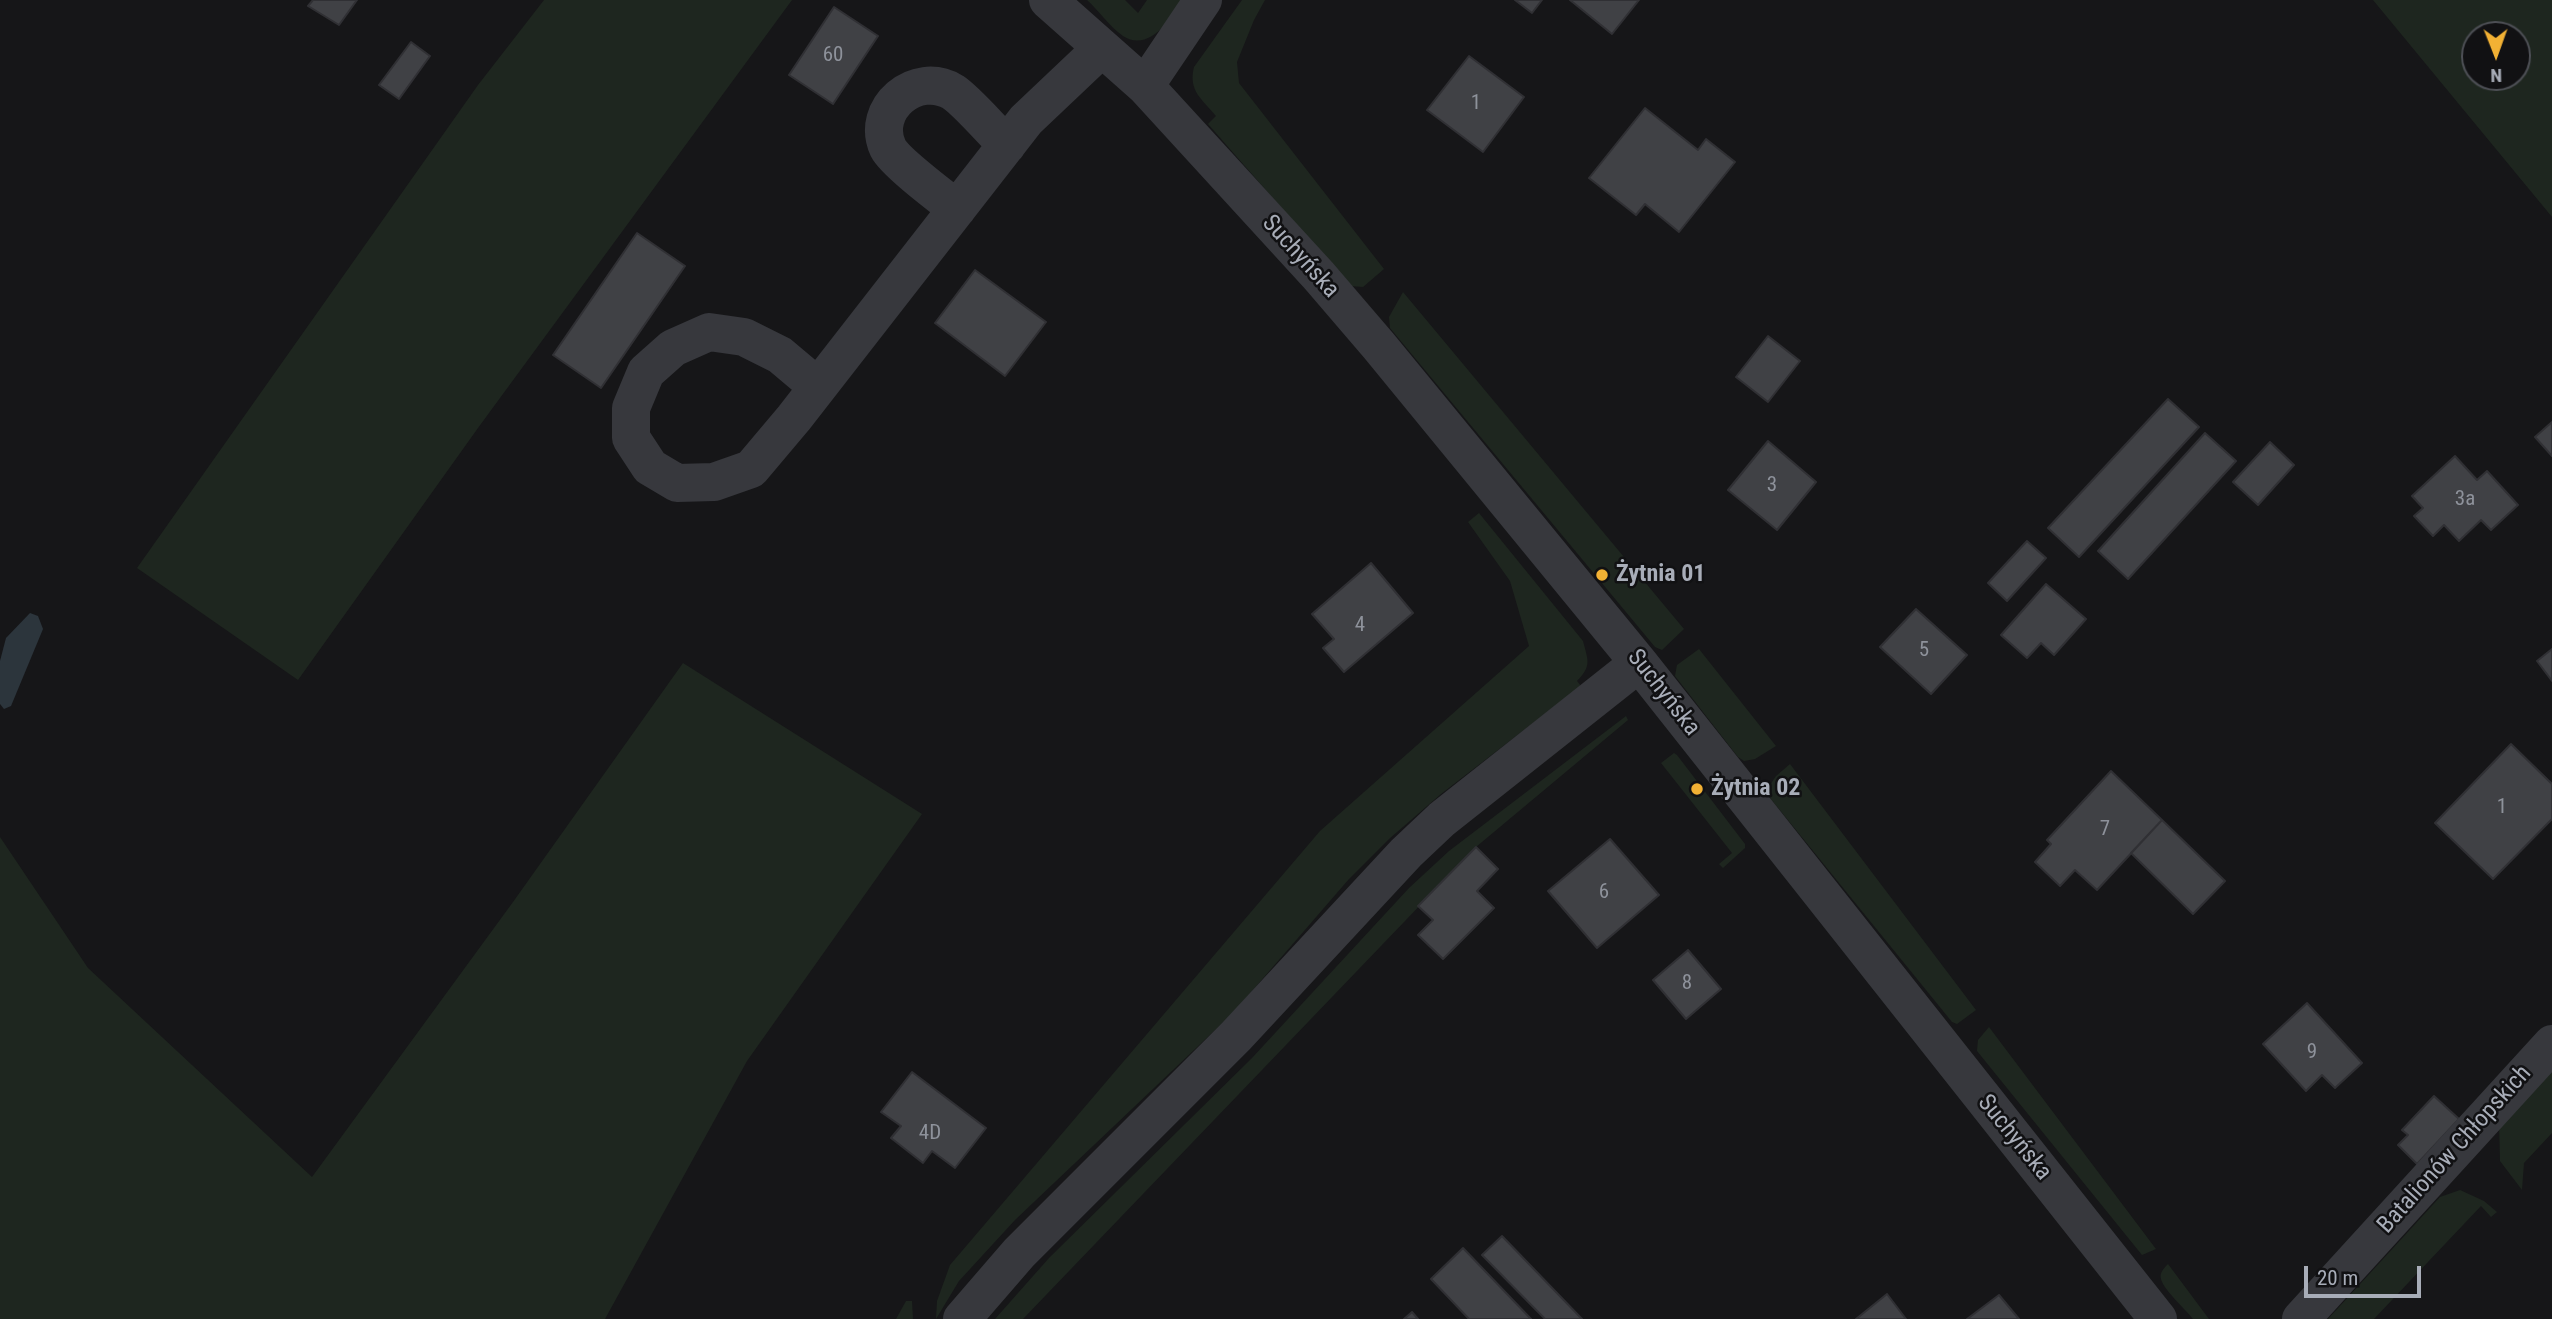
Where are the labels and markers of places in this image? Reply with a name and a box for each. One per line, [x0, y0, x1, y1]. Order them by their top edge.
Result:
place label: Żytnia 01 [1616, 561, 1705, 589]
marker: Żytnia 01 [1594, 567, 1610, 583]
place label: Żytnia 02 [1711, 775, 1800, 803]
marker: Żytnia 02 [1689, 781, 1705, 797]

